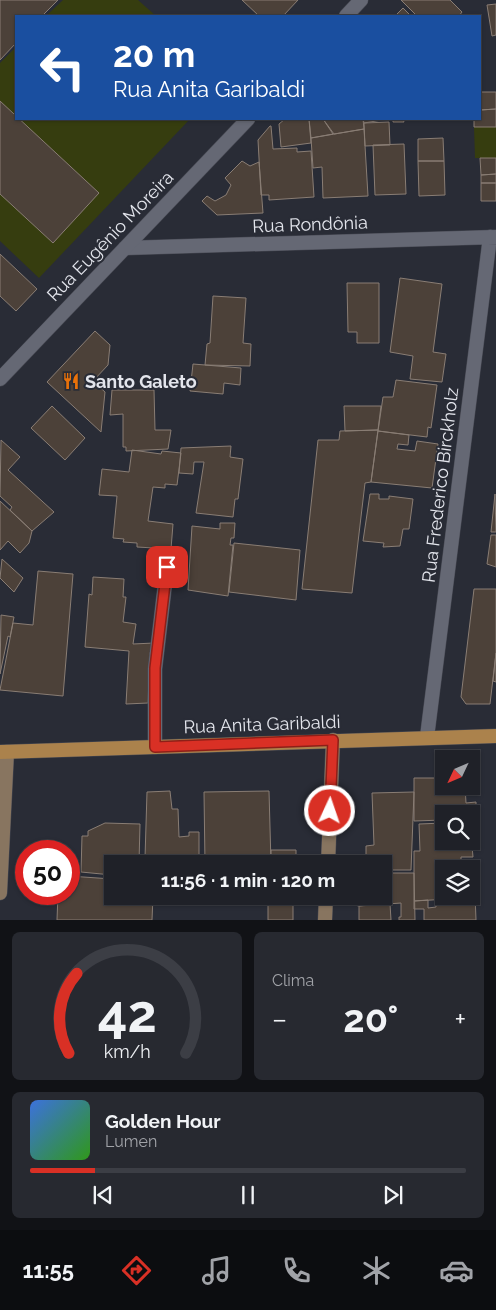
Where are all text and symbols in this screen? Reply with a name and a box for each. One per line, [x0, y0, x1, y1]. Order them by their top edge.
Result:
text: 20 m [113, 34, 195, 75]
icon: left [30, 35, 95, 100]
text: Rua Anita Garibaldi [113, 76, 305, 102]
street label: Rua Eugênio Moreira [43, 167, 177, 305]
street label: Rua Rondônia [252, 211, 368, 237]
restaurant icon: Santo Galeto [61, 371, 81, 391]
place label: Santo Galeto [85, 371, 197, 392]
street label: Rua Frederico Birckholz [418, 386, 462, 584]
pin [146, 546, 188, 588]
icon: arrive [153, 553, 181, 581]
street label: Rua Anita Garibaldi [183, 711, 341, 737]
north arrow [435, 750, 480, 795]
map controls [435, 750, 480, 905]
position arrow [303, 784, 355, 836]
button: search [435, 805, 480, 850]
speed limit sign: 50 [15, 840, 80, 905]
button: layers [435, 860, 480, 905]
text: 11:56 · 1 min · 120 m [161, 869, 335, 891]
text: Clima [272, 971, 314, 990]
text: 42 [97, 983, 157, 1044]
text: 20° [343, 996, 398, 1041]
text: − [272, 1003, 287, 1036]
text: + [454, 1003, 466, 1036]
text: km/h [103, 1041, 151, 1062]
text: Golden Hour [105, 1110, 221, 1132]
text: Lumen [105, 1132, 157, 1151]
icon: previous [89, 1181, 117, 1209]
icon: pause [234, 1181, 262, 1209]
icon: next [379, 1181, 407, 1209]
icon: directions [119, 1253, 154, 1288]
icon: music [199, 1253, 234, 1288]
icon: phone [279, 1253, 314, 1288]
icon: climate [359, 1253, 394, 1288]
icon: car [439, 1253, 474, 1288]
text: 11:55 [22, 1257, 74, 1283]

